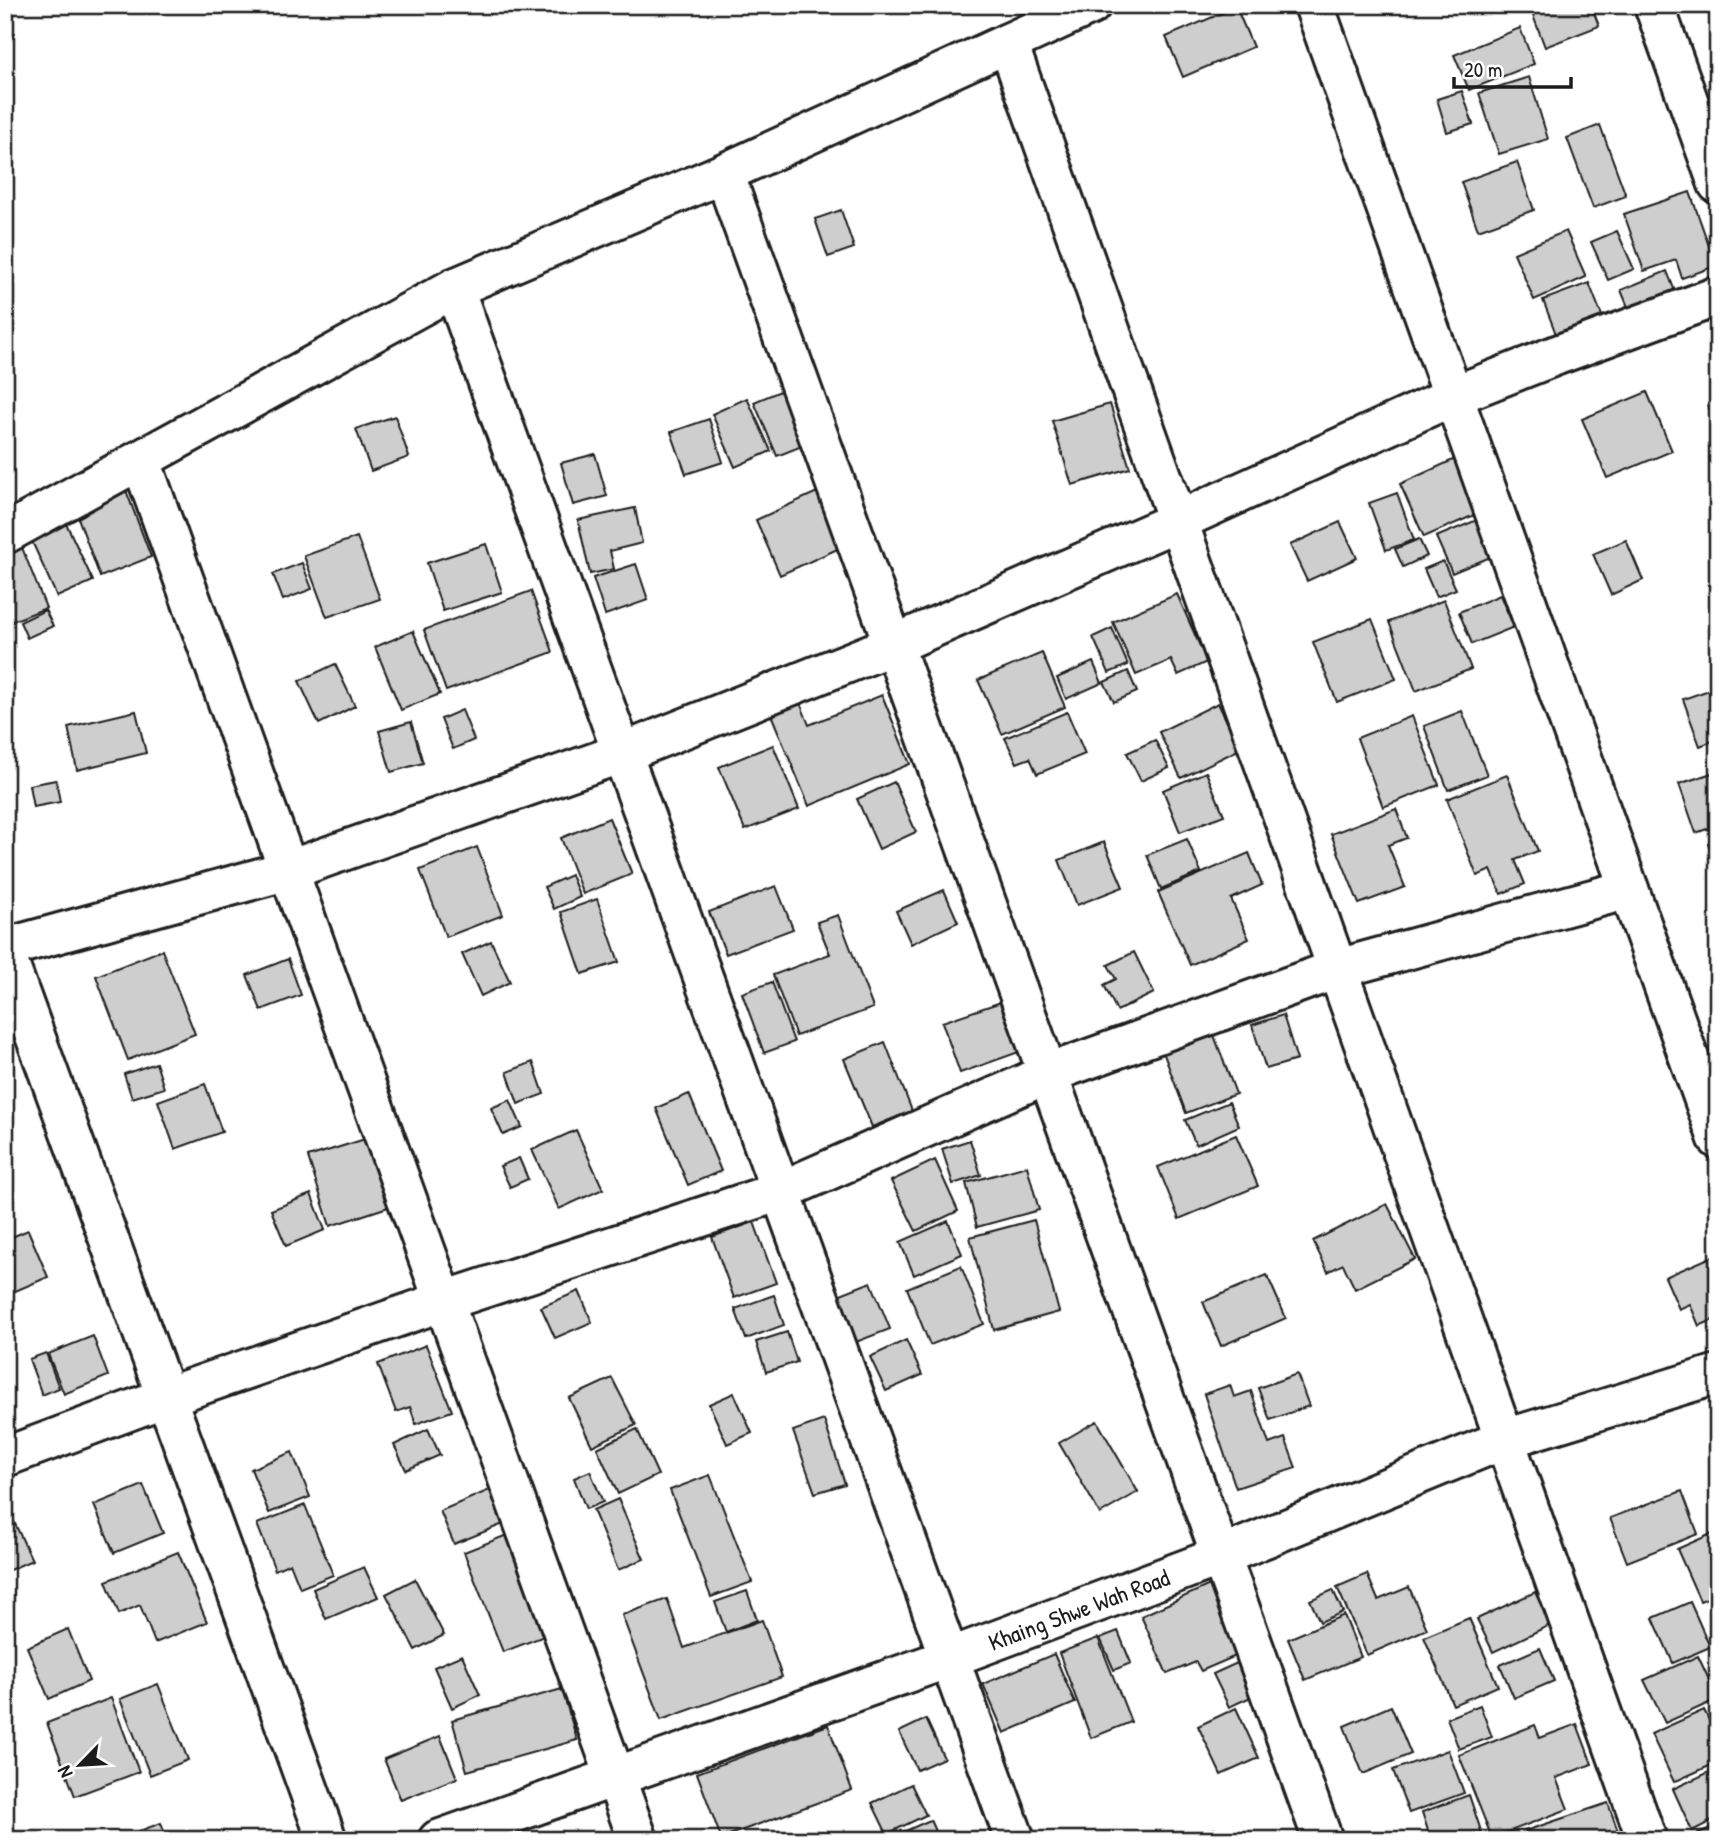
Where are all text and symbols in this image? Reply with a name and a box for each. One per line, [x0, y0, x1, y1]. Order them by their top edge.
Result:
scale bar [1454, 46, 1571, 90]
text: 20 m [1464, 55, 1502, 84]
street label: Khaing Shwe Wah Road [984, 1561, 1174, 1658]
north arrow [46, 1730, 116, 1800]
text: N [51, 1762, 79, 1782]

